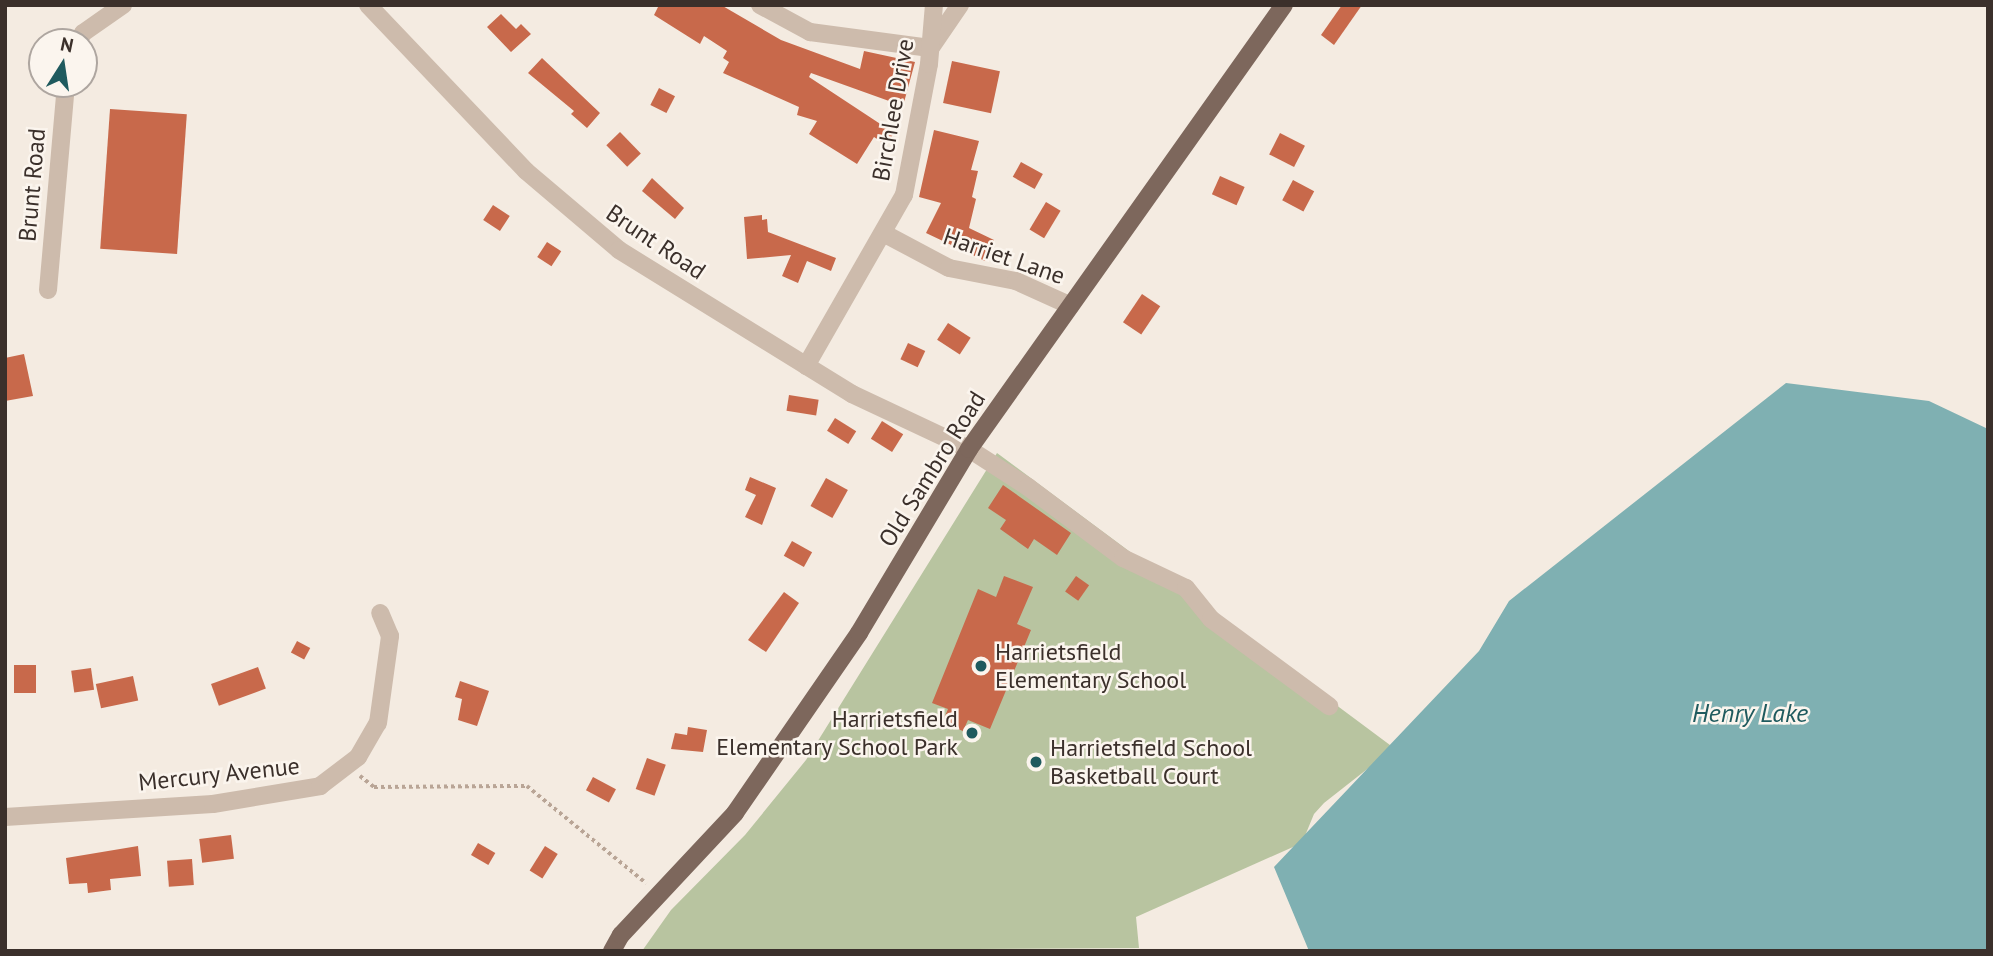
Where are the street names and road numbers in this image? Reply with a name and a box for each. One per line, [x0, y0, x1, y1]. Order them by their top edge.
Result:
street label: Birchlee Drive [866, 37, 920, 183]
street label: Brunt Road [13, 127, 51, 243]
street label: Brunt Road [601, 198, 711, 286]
street label: Harriet Lane [939, 222, 1069, 290]
street label: Old Sambro Road [873, 386, 991, 552]
street label: Mercury Avenue [136, 751, 302, 797]

